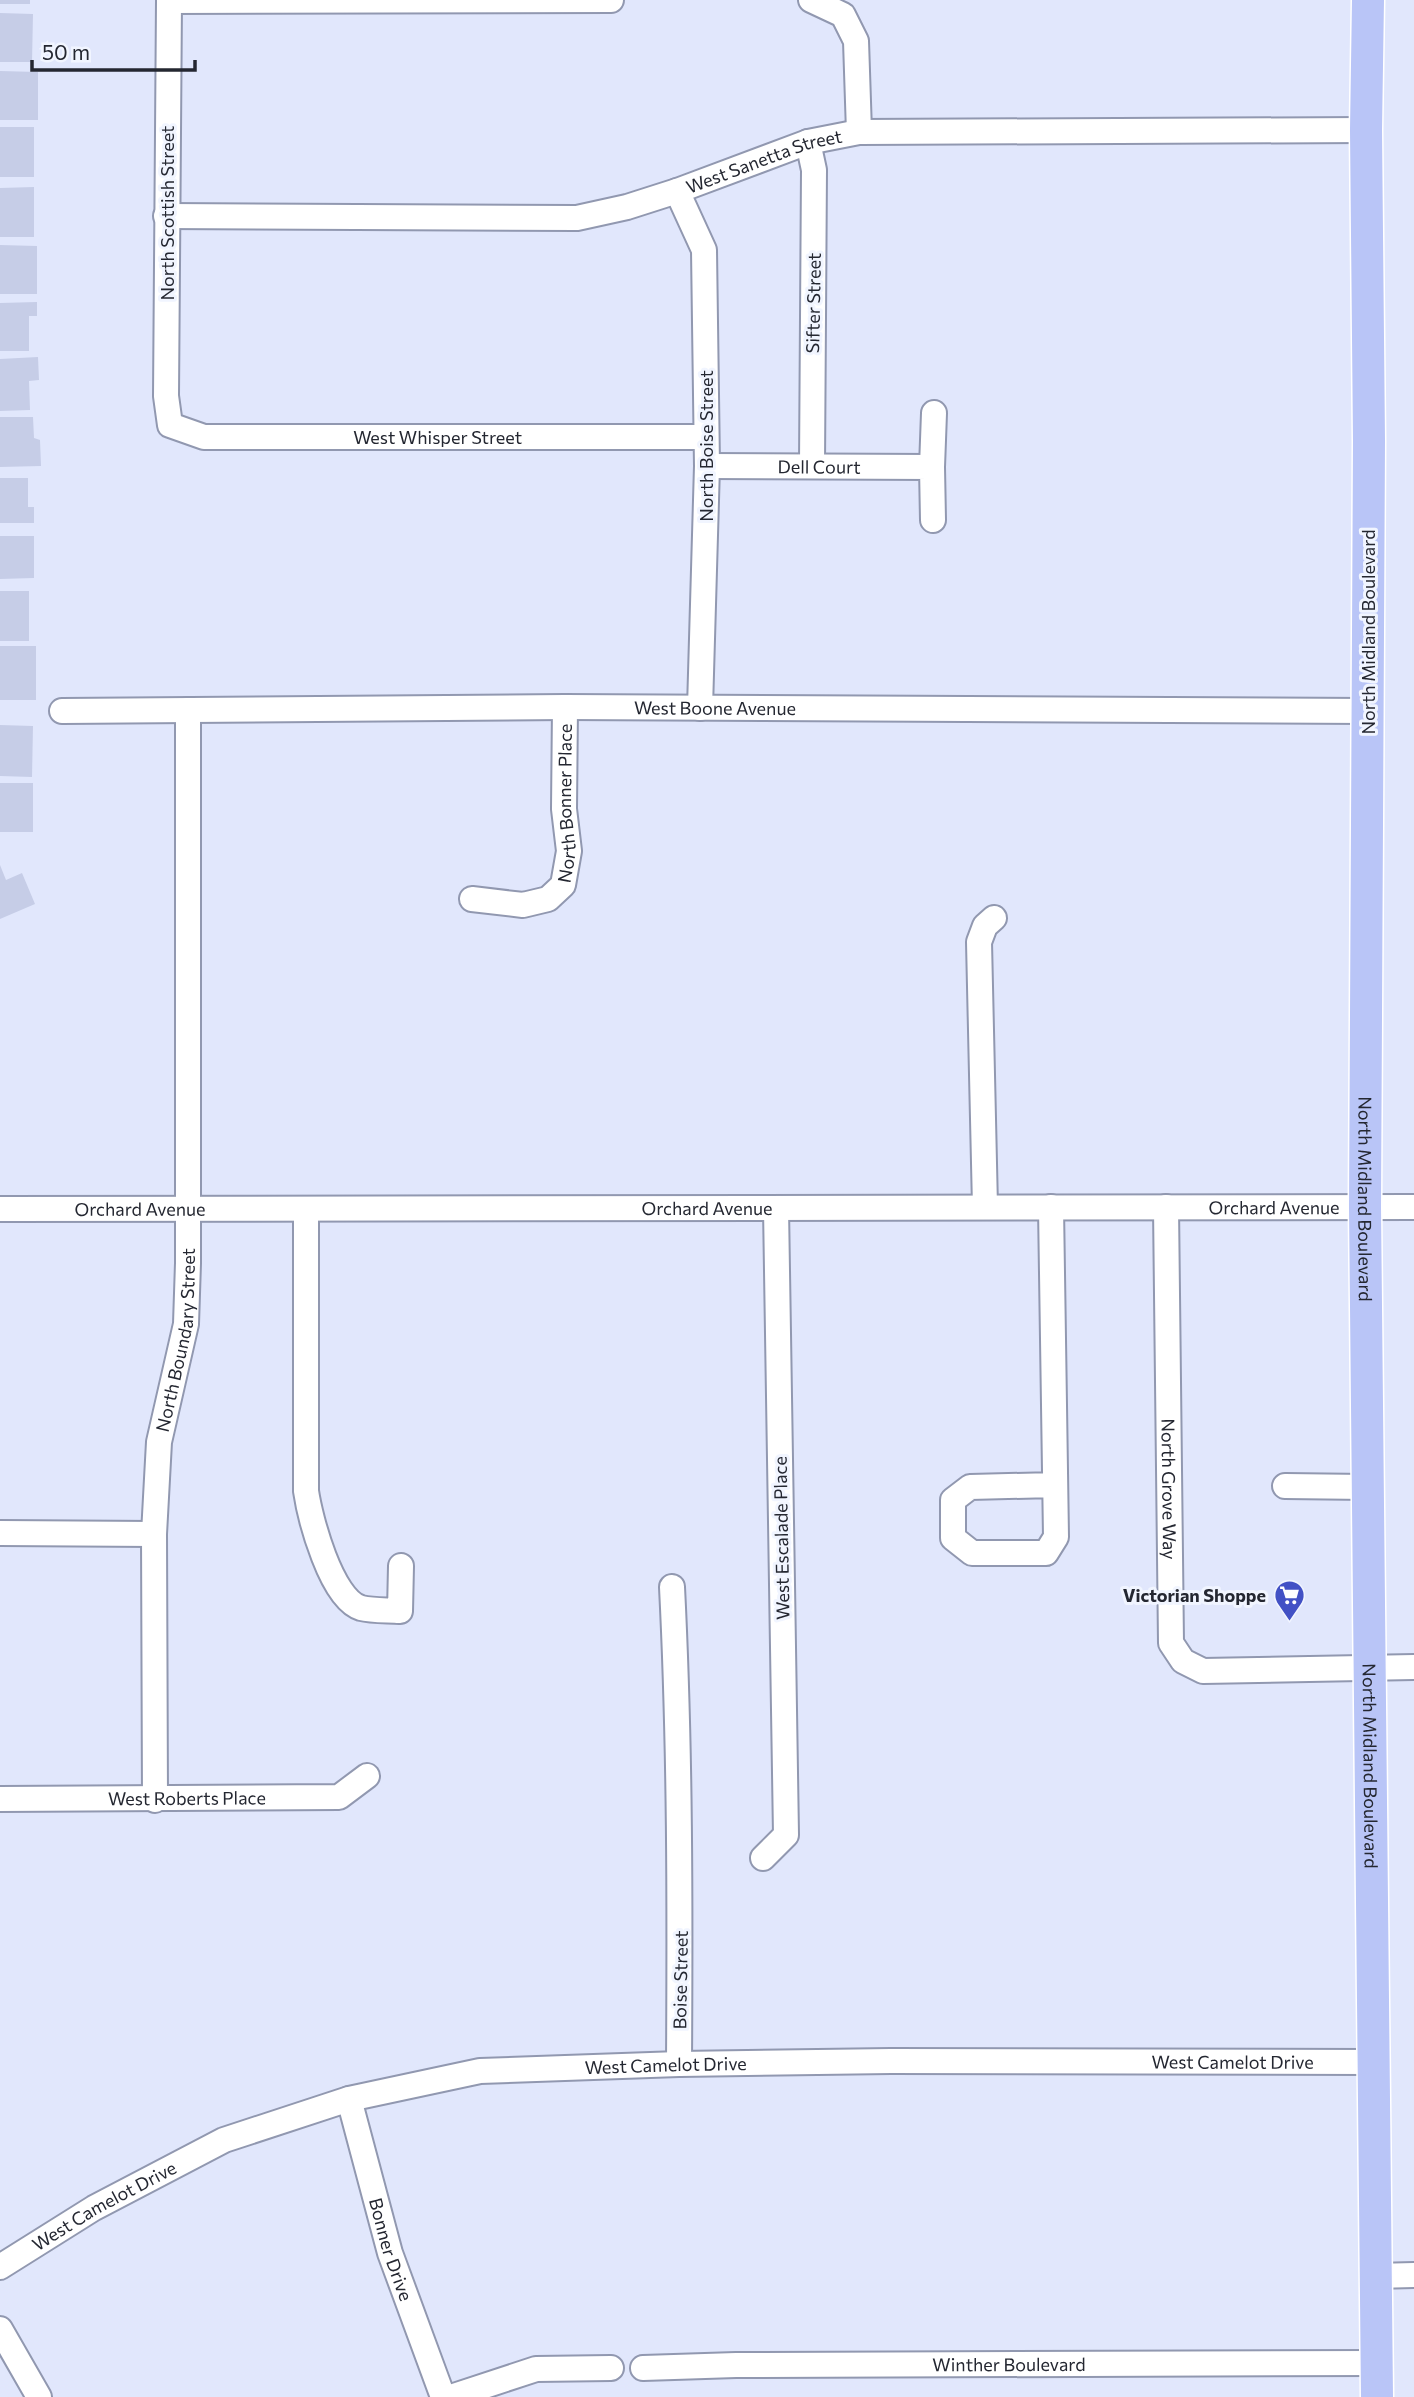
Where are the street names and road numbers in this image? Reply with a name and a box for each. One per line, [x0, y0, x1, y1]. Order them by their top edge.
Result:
street label: West Sanetta Street [683, 125, 844, 198]
street label: North Scottish Street [156, 126, 178, 300]
street label: Sifter Street [801, 253, 825, 353]
street label: North Boise Street [695, 370, 717, 522]
street label: West Whisper Street [353, 426, 522, 448]
street label: Dell Court [777, 455, 861, 478]
street label: North Midland Boulevard [1357, 529, 1379, 735]
street label: West Boone Avenue [634, 696, 796, 719]
street label: North Bonner Place [553, 723, 580, 884]
street label: North Midland Boulevard [1354, 1096, 1377, 1302]
street label: Orchard Avenue [1208, 1196, 1340, 1218]
street label: Orchard Avenue [641, 1197, 773, 1219]
street label: Orchard Avenue [74, 1198, 206, 1220]
street label: North Boundary Street [151, 1248, 199, 1434]
street label: North Grove Way [1157, 1418, 1181, 1560]
street label: West Escalade Place [769, 1456, 793, 1620]
street label: North Midland Boulevard [1359, 1663, 1383, 1869]
street label: West Roberts Place [108, 1786, 266, 1809]
street label: Boise Street [668, 1930, 692, 2030]
street label: West Camelot Drive [1152, 2051, 1314, 2073]
street label: West Camelot Drive [584, 2052, 747, 2078]
street label: West Camelot Drive [28, 2156, 180, 2255]
street label: Bonner Drive [365, 2195, 418, 2304]
street label: Winther Boulevard [932, 2353, 1086, 2375]

